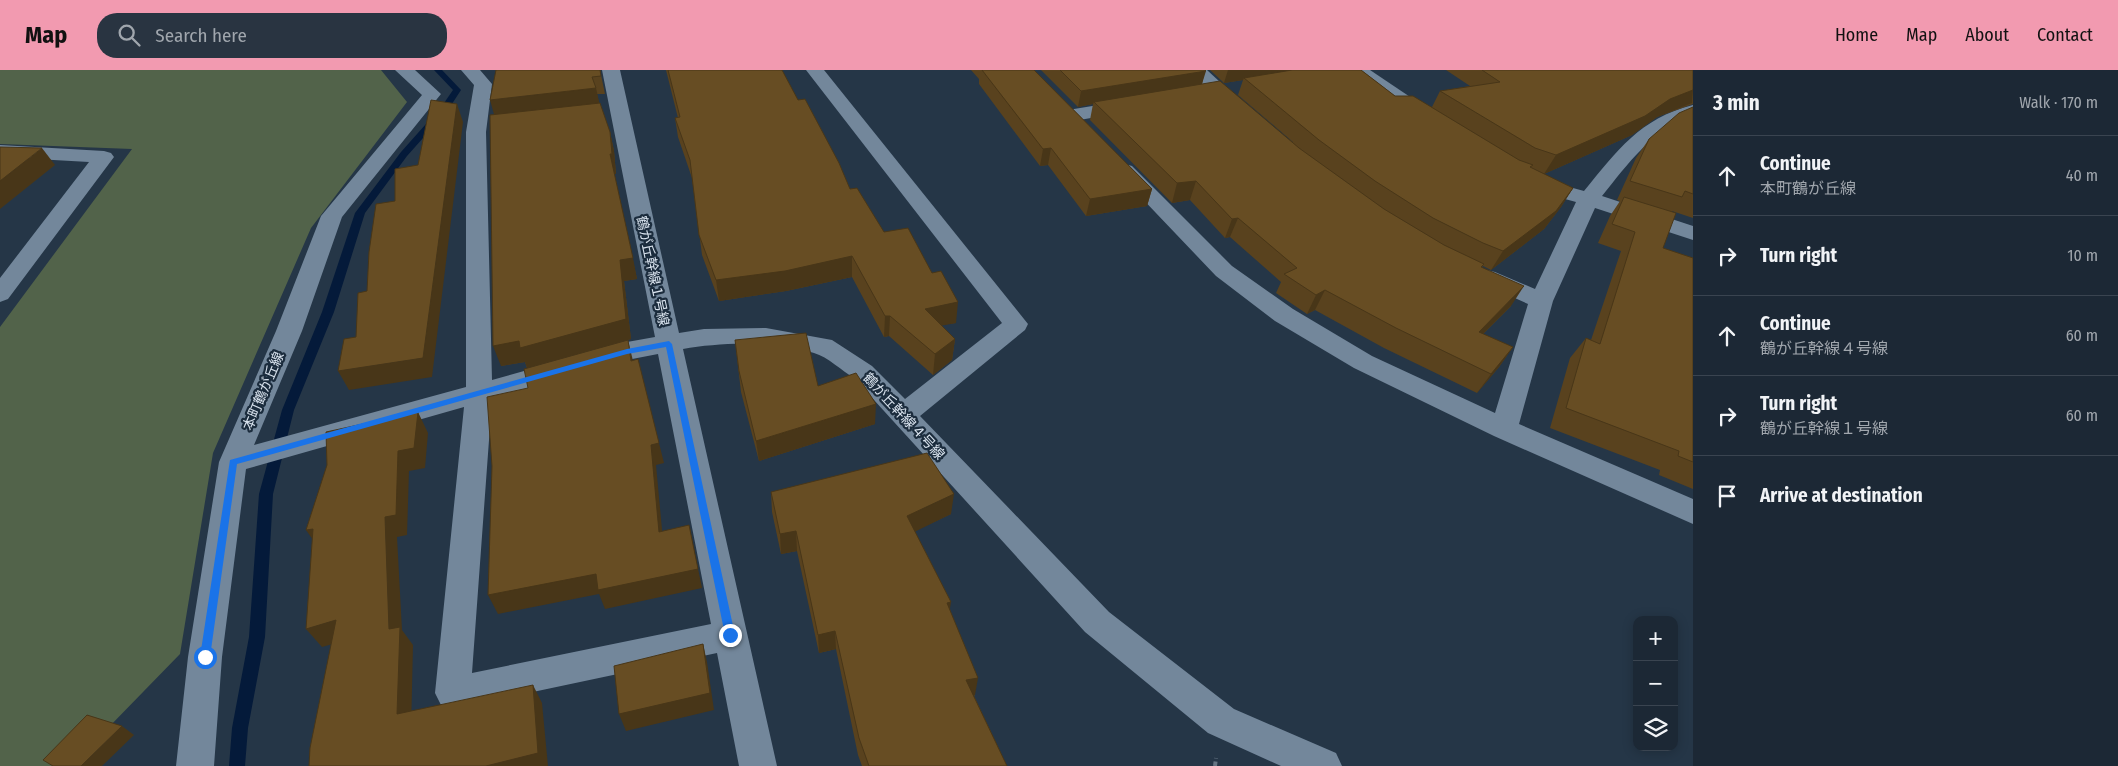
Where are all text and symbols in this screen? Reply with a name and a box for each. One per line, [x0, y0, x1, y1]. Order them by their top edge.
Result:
search box [97, 13, 447, 58]
text: Map [25, 21, 67, 49]
icon: search [115, 21, 143, 49]
text: Search here [155, 24, 247, 47]
text: Home [1835, 24, 1878, 46]
text: Map [1906, 24, 1937, 46]
text: About [1965, 24, 2009, 46]
text: Contact [2037, 24, 2093, 46]
text: 3 min [1713, 90, 1760, 116]
text: Walk · 170 m [2019, 93, 2098, 112]
text: Continue [1760, 152, 1831, 175]
icon: ahead [1713, 162, 1741, 190]
text: 40 m [2066, 166, 2098, 185]
text: 本町鶴が丘線 [1760, 179, 1856, 198]
street label: 鶴が丘幹線１号線 [633, 215, 672, 328]
icon: right [1713, 242, 1741, 270]
text: Turn right [1760, 244, 1837, 267]
text: 10 m [2067, 246, 2098, 265]
text: Continue [1760, 312, 1831, 335]
icon: ahead [1713, 322, 1741, 350]
text: 60 m [2066, 326, 2098, 345]
text: 鶴が丘幹線４号線 [1760, 339, 1888, 358]
street label: 本町鶴が丘線 [239, 349, 288, 433]
street label: 鶴が丘幹線４号線 [859, 370, 948, 463]
text: Turn right [1760, 392, 1837, 415]
icon: right [1713, 402, 1741, 430]
text: 60 m [2066, 406, 2098, 425]
text: 鶴が丘幹線１号線 [1760, 419, 1888, 438]
icon: arrive [1713, 482, 1741, 510]
text: Arrive at destination [1760, 484, 1923, 507]
map controls [1633, 616, 1678, 751]
button: + [1633, 616, 1678, 661]
route end [719, 624, 742, 647]
route start [194, 646, 217, 669]
button: − [1633, 661, 1678, 706]
button: layers [1633, 706, 1678, 751]

